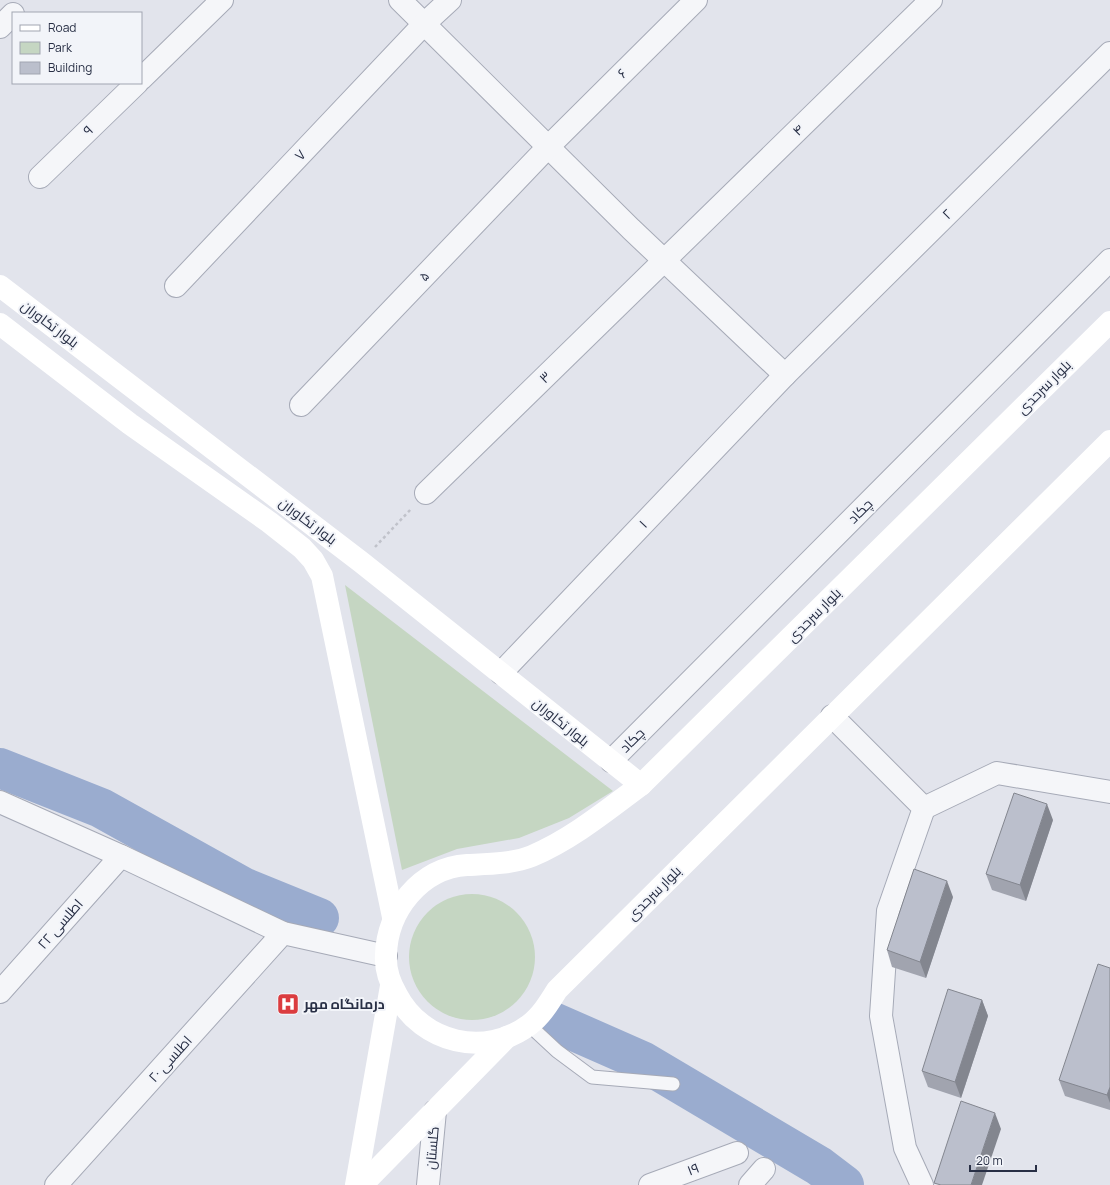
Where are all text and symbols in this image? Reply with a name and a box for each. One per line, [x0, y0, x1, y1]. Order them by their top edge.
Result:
legend [12, 12, 142, 84]
text: Road [48, 19, 76, 36]
text: Park [48, 39, 73, 56]
text: Building [48, 59, 92, 76]
street label: ۶ [613, 64, 631, 82]
street label: ۹ [78, 120, 97, 139]
street label: ۴ [788, 120, 808, 140]
street label: ۷ [290, 145, 310, 164]
street label: ۲ [937, 204, 956, 223]
street label: ۵ [414, 266, 433, 285]
street label: بلوار تکاوران [17, 296, 83, 352]
street label: بلوار سرحدی [1012, 355, 1075, 418]
street label: ۳ [535, 367, 555, 387]
street label: بلوار تکاوران [275, 493, 341, 549]
street label: چکاد [843, 494, 877, 528]
street label: ۱ [634, 515, 651, 532]
street label: بلوار سرحدی [782, 583, 845, 646]
street label: بلوار تکاوران [529, 693, 594, 750]
street label: چکاد [615, 723, 649, 757]
street label: بلوار سرحدی [622, 861, 685, 924]
street label: اطلسی ۲۲ [33, 895, 87, 953]
hospital icon: درمانگاه مهر [275, 991, 301, 1017]
place label: درمانگاه مهر [303, 994, 385, 1013]
street label: اطلسی ۲۰ [144, 1031, 196, 1086]
street label: گلستان [420, 1126, 443, 1170]
scale bar [970, 1147, 1036, 1173]
text: 20 m [976, 1152, 1003, 1169]
street label: ۱۹ [684, 1158, 702, 1179]

